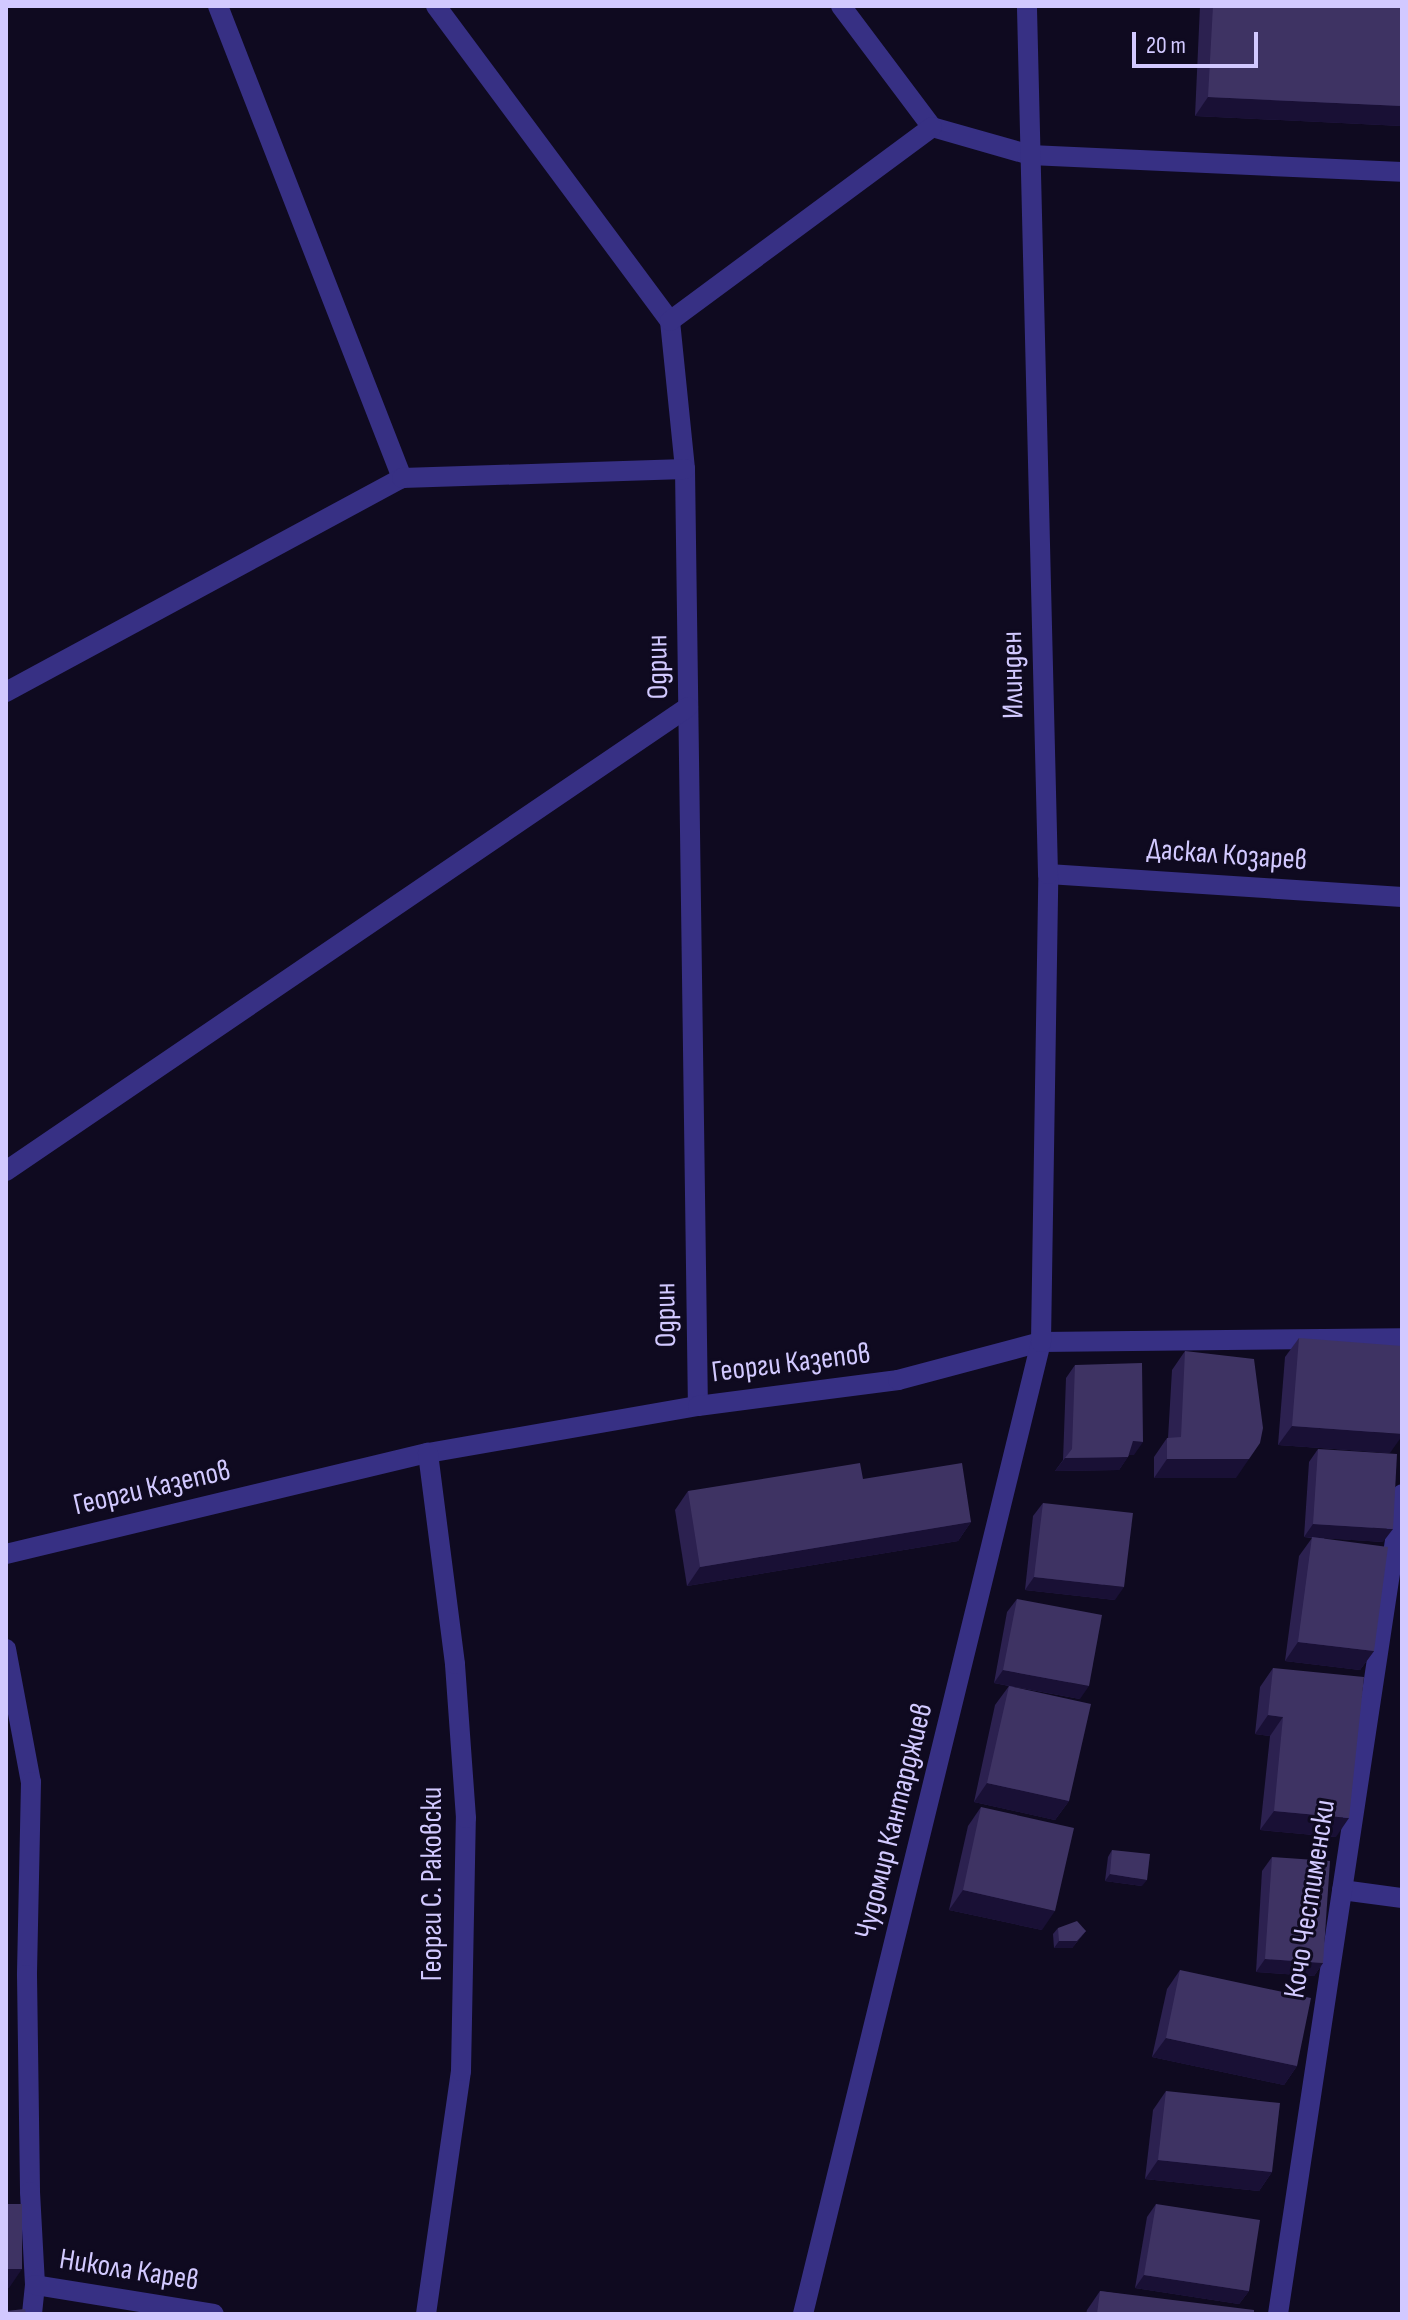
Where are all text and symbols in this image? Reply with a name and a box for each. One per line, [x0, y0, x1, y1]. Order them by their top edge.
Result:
scale bar [1136, 16, 1262, 66]
text: 20 m [1146, 31, 1186, 60]
street label: Илинден [994, 631, 1032, 719]
street label: Одрин [639, 634, 677, 700]
street label: Даскал Козарев [1146, 831, 1308, 879]
street label: Одрин [647, 1282, 685, 1348]
street label: Георги Казепов [709, 1335, 873, 1391]
street label: Георги Казепов [70, 1452, 234, 1524]
street label: Чудомир Кантарджиев [847, 1699, 941, 1943]
street label: Георги С. Раковски [414, 1787, 450, 1981]
street label: Кочо Честименски [1277, 1797, 1343, 2001]
street label: Никола Карев [57, 2241, 201, 2299]

